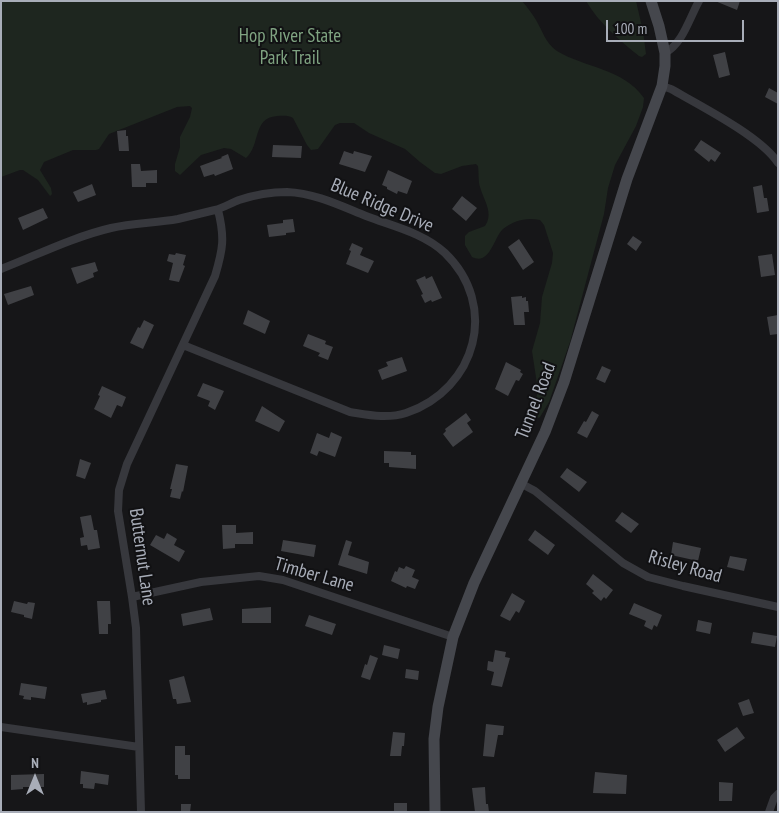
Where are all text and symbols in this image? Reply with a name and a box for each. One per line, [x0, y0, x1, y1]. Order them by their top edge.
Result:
scale bar [609, 10, 746, 42]
text: 100 m [614, 19, 647, 38]
park label: Hop River State Park Trail [239, 26, 341, 70]
street label: Blue Ridge Drive [327, 174, 437, 238]
street label: Tunnel Road [511, 359, 561, 443]
street label: Butternut Lane [124, 507, 160, 607]
street label: Risley Road [646, 546, 724, 588]
street label: Timber Lane [272, 553, 356, 597]
north arrow [10, 753, 60, 803]
text: N [31, 754, 39, 772]

